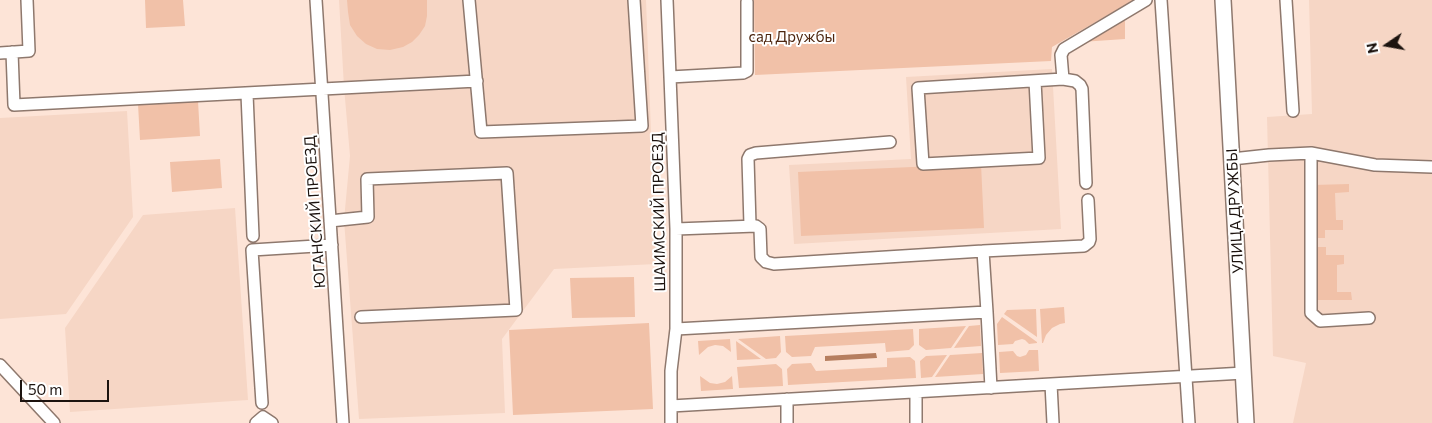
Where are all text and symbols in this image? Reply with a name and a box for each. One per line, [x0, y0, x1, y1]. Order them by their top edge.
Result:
north arrow [1362, 20, 1412, 70]
park label: сад Дружбы [749, 28, 835, 46]
text: N [1362, 41, 1381, 55]
street label: ШАИМСКИЙ ПРОЕЗД [649, 132, 669, 292]
street label: ЮГАНСКИЙ ПРОЕЗД [301, 135, 329, 289]
street label: УЛИЦА ДРУЖБЫ [1223, 148, 1247, 274]
scale bar [22, 370, 111, 402]
text: 50 m [28, 380, 62, 398]

